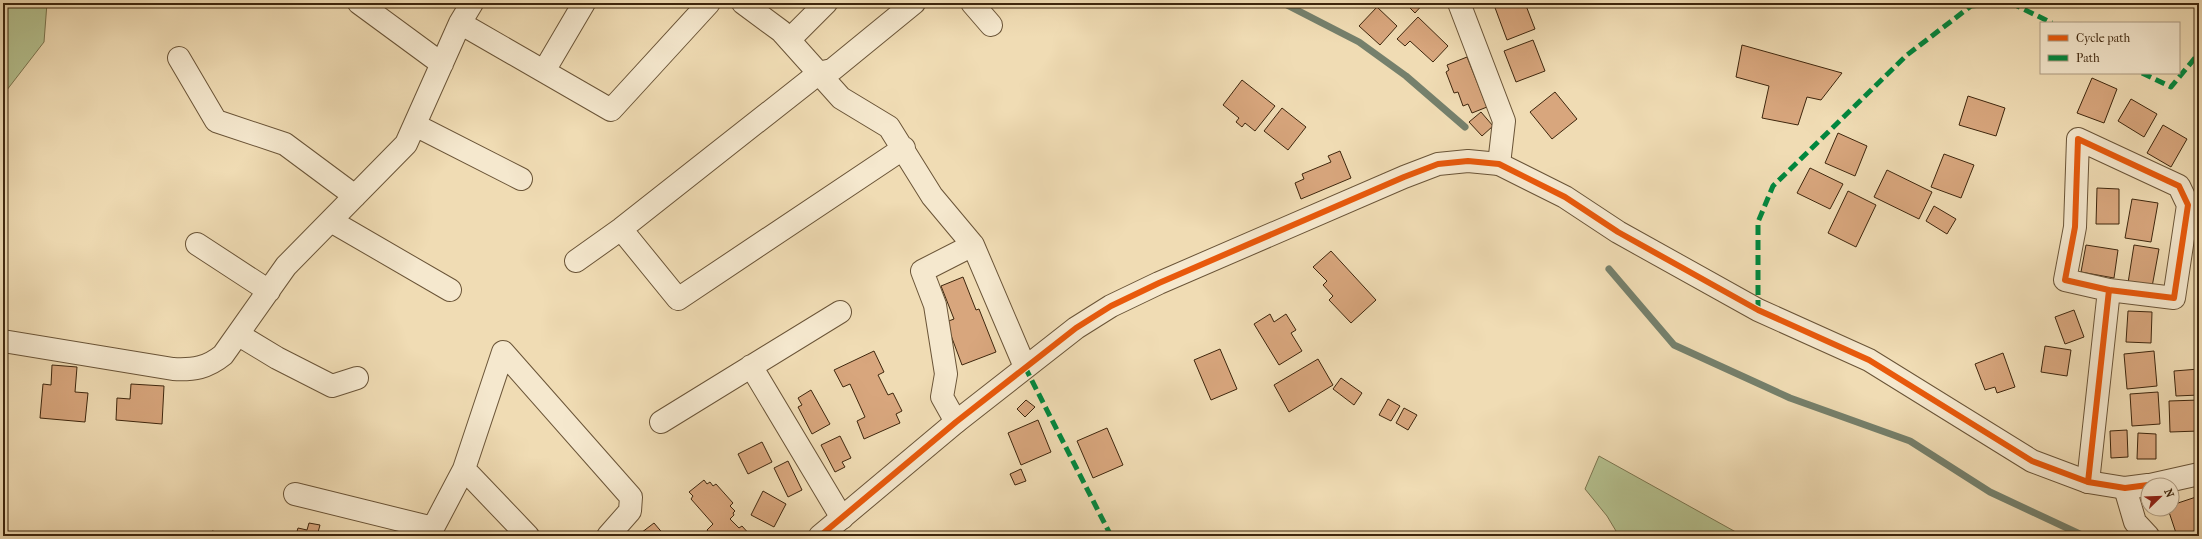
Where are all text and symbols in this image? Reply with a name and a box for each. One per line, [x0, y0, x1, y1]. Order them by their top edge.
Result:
legend [2040, 22, 2180, 74]
text: Cycle path [2076, 31, 2131, 45]
text: Path [2076, 51, 2100, 65]
north arrow [2140, 477, 2180, 517]
text: N [2161, 487, 2177, 500]

